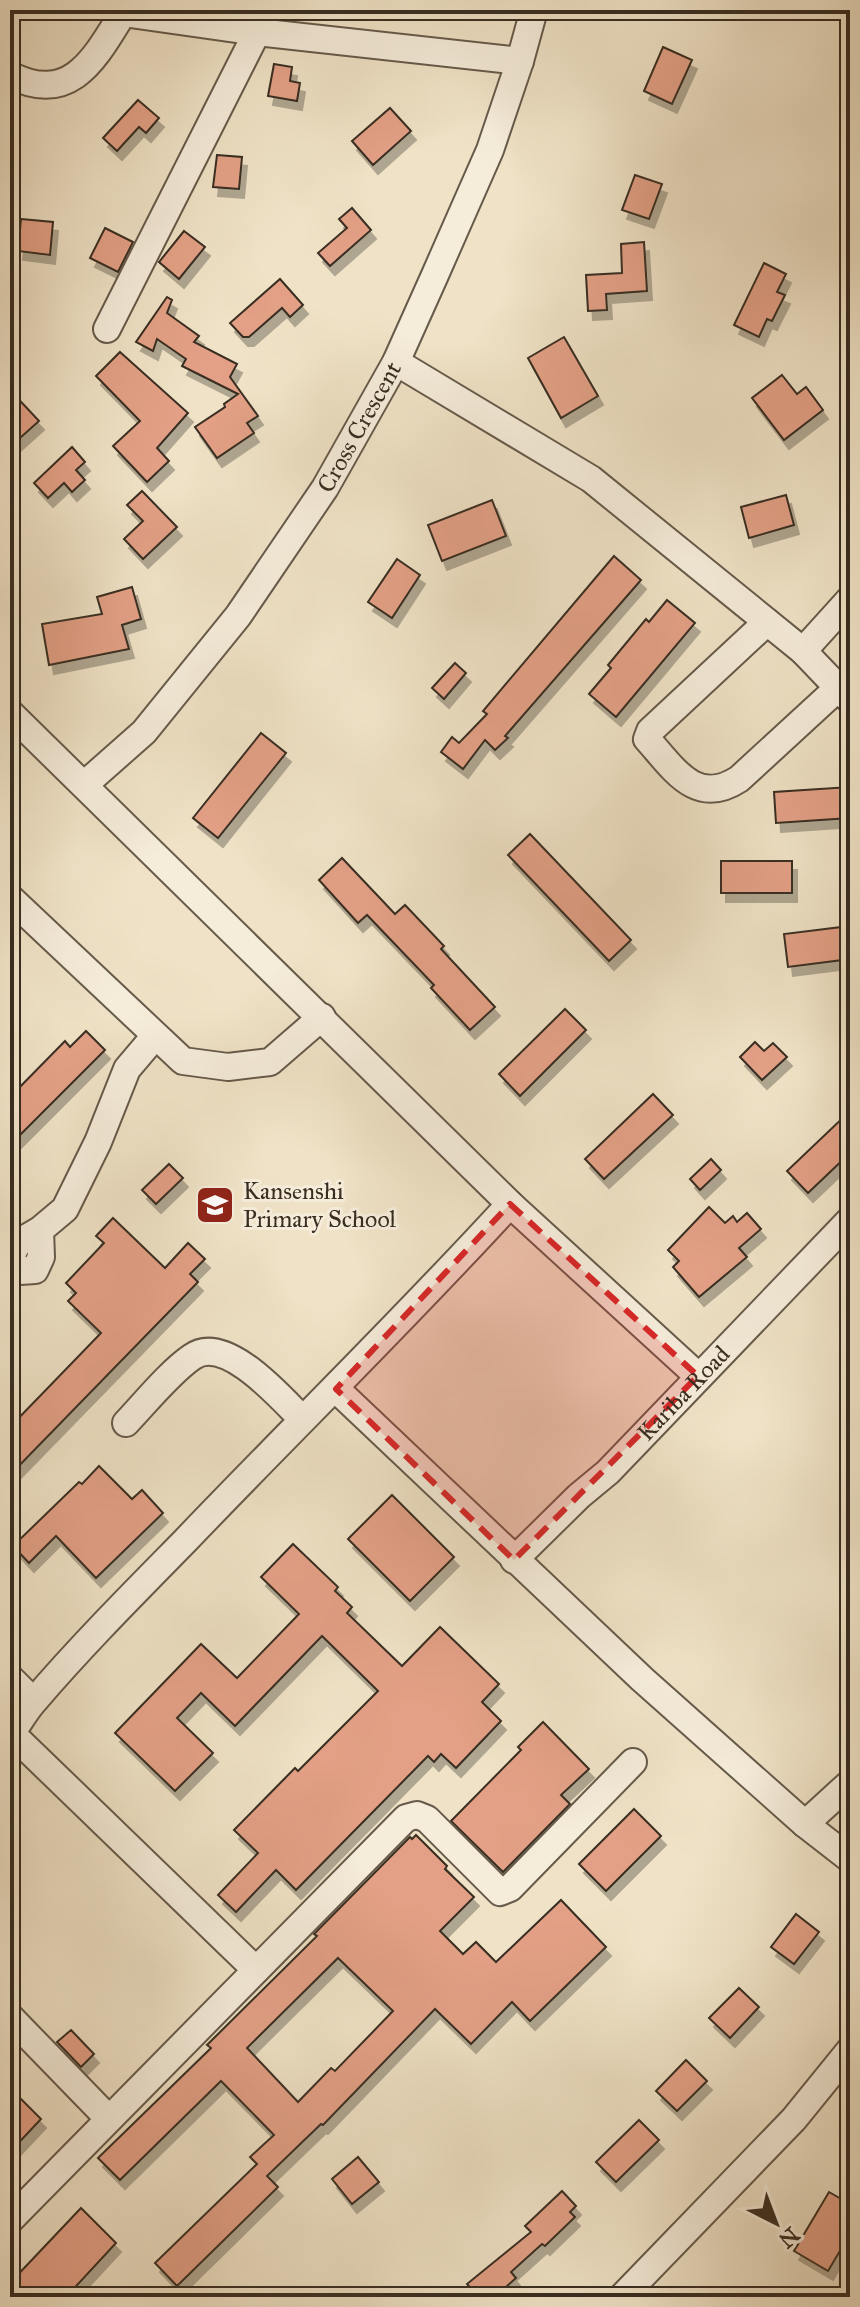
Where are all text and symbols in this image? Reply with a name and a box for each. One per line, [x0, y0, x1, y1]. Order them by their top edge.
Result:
street label: Cross Crescent [310, 356, 408, 498]
place label: Kansenshi Primary School [243, 1176, 397, 1234]
school or university icon: Kansenshi Primary School [194, 1184, 236, 1226]
street label: Kariba Road [631, 1339, 736, 1447]
north arrow [736, 2183, 816, 2263]
text: N [773, 2221, 805, 2254]

